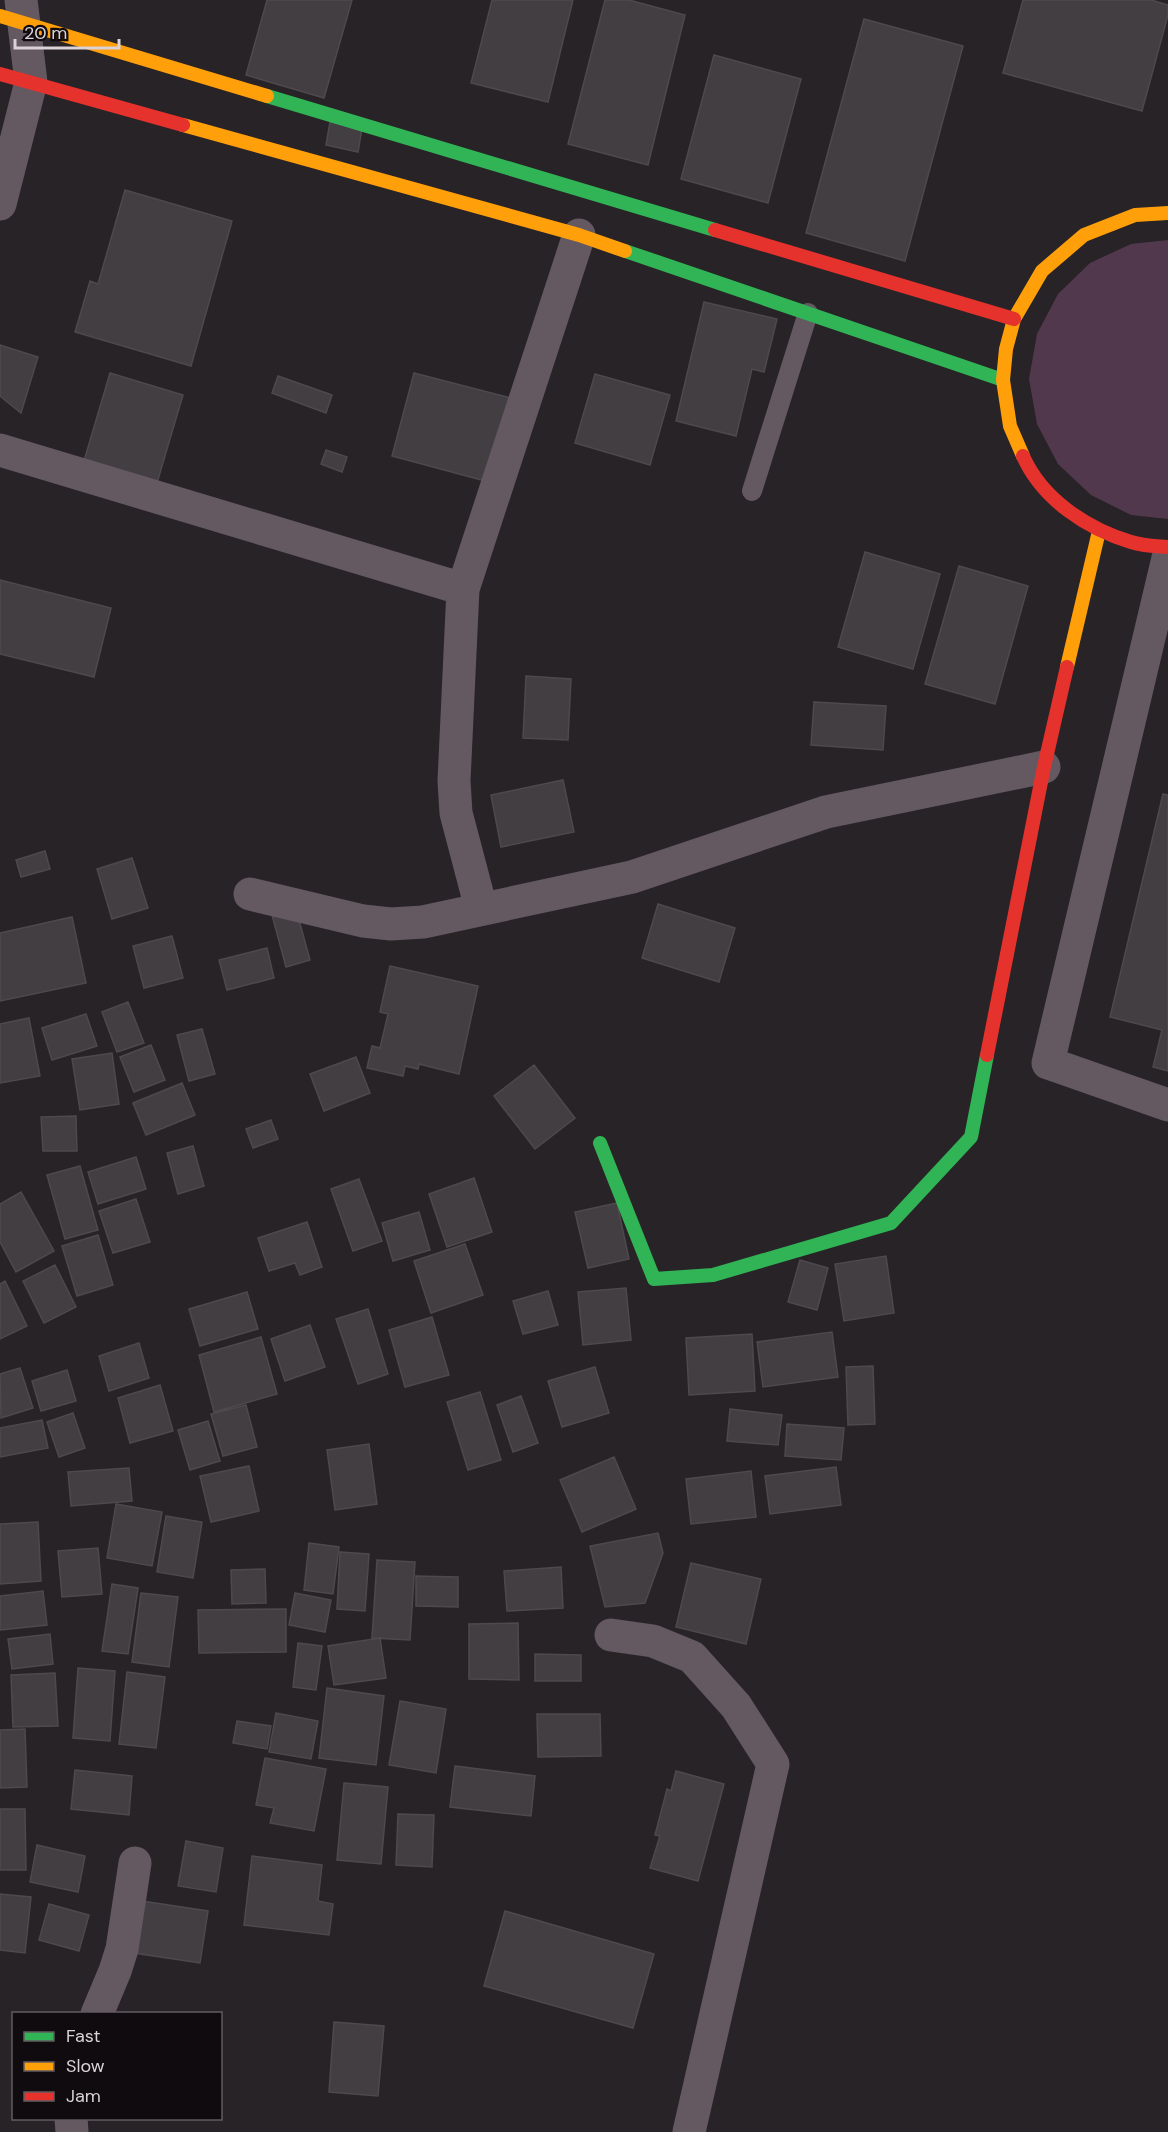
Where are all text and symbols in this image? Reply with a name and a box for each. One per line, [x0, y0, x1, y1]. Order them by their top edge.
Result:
scale bar [15, 12, 118, 50]
text: 20 m [24, 21, 67, 45]
legend [12, 2012, 222, 2120]
text: Fast [66, 2024, 101, 2048]
text: Slow [66, 2054, 105, 2078]
text: Jam [66, 2084, 101, 2108]

